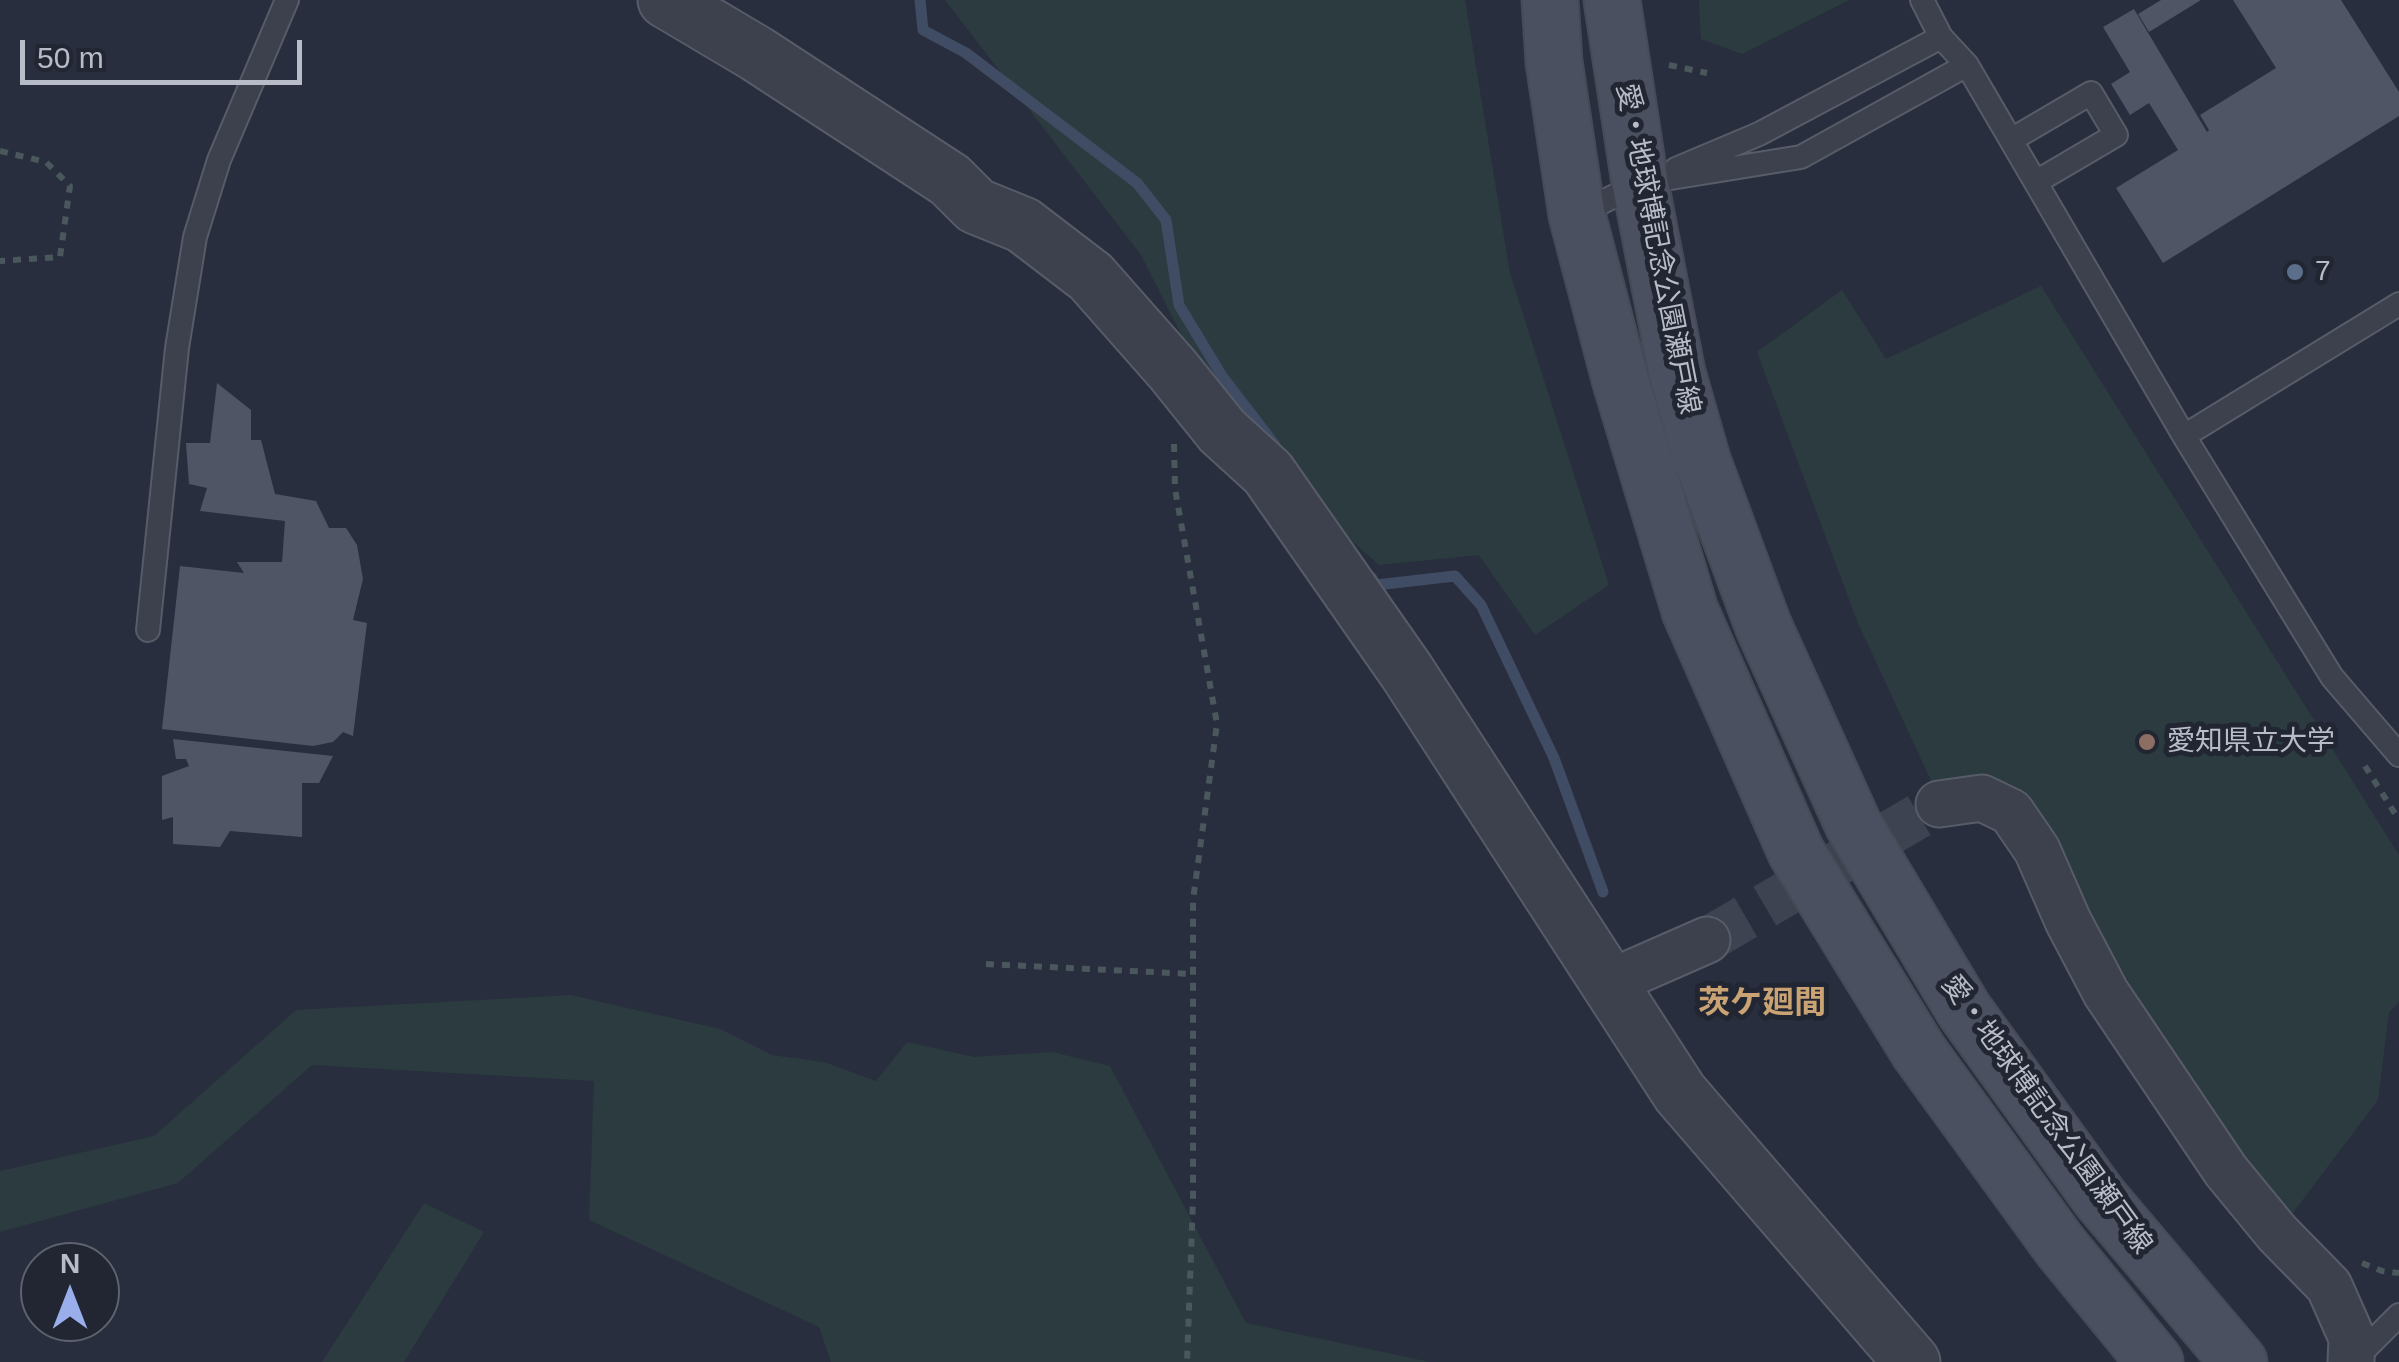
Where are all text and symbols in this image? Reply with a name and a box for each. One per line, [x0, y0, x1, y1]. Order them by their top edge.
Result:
scale bar [25, 20, 308, 82]
text: 50 m [37, 41, 104, 74]
street label: 愛・地球博記念公園瀬戸線 [1608, 81, 1706, 417]
place label: 7 [2315, 255, 2331, 289]
marker: 7 [2284, 261, 2306, 283]
place label: 愛知県立大学 [2167, 725, 2335, 759]
marker: 愛知県立大学 [2136, 731, 2158, 753]
street label: 愛・地球博記念公園瀬戸線 [1934, 969, 2158, 1261]
district label: 茨ケ廻間 [1698, 985, 1826, 1023]
north arrow [20, 1242, 120, 1342]
text: N [60, 1248, 80, 1279]

